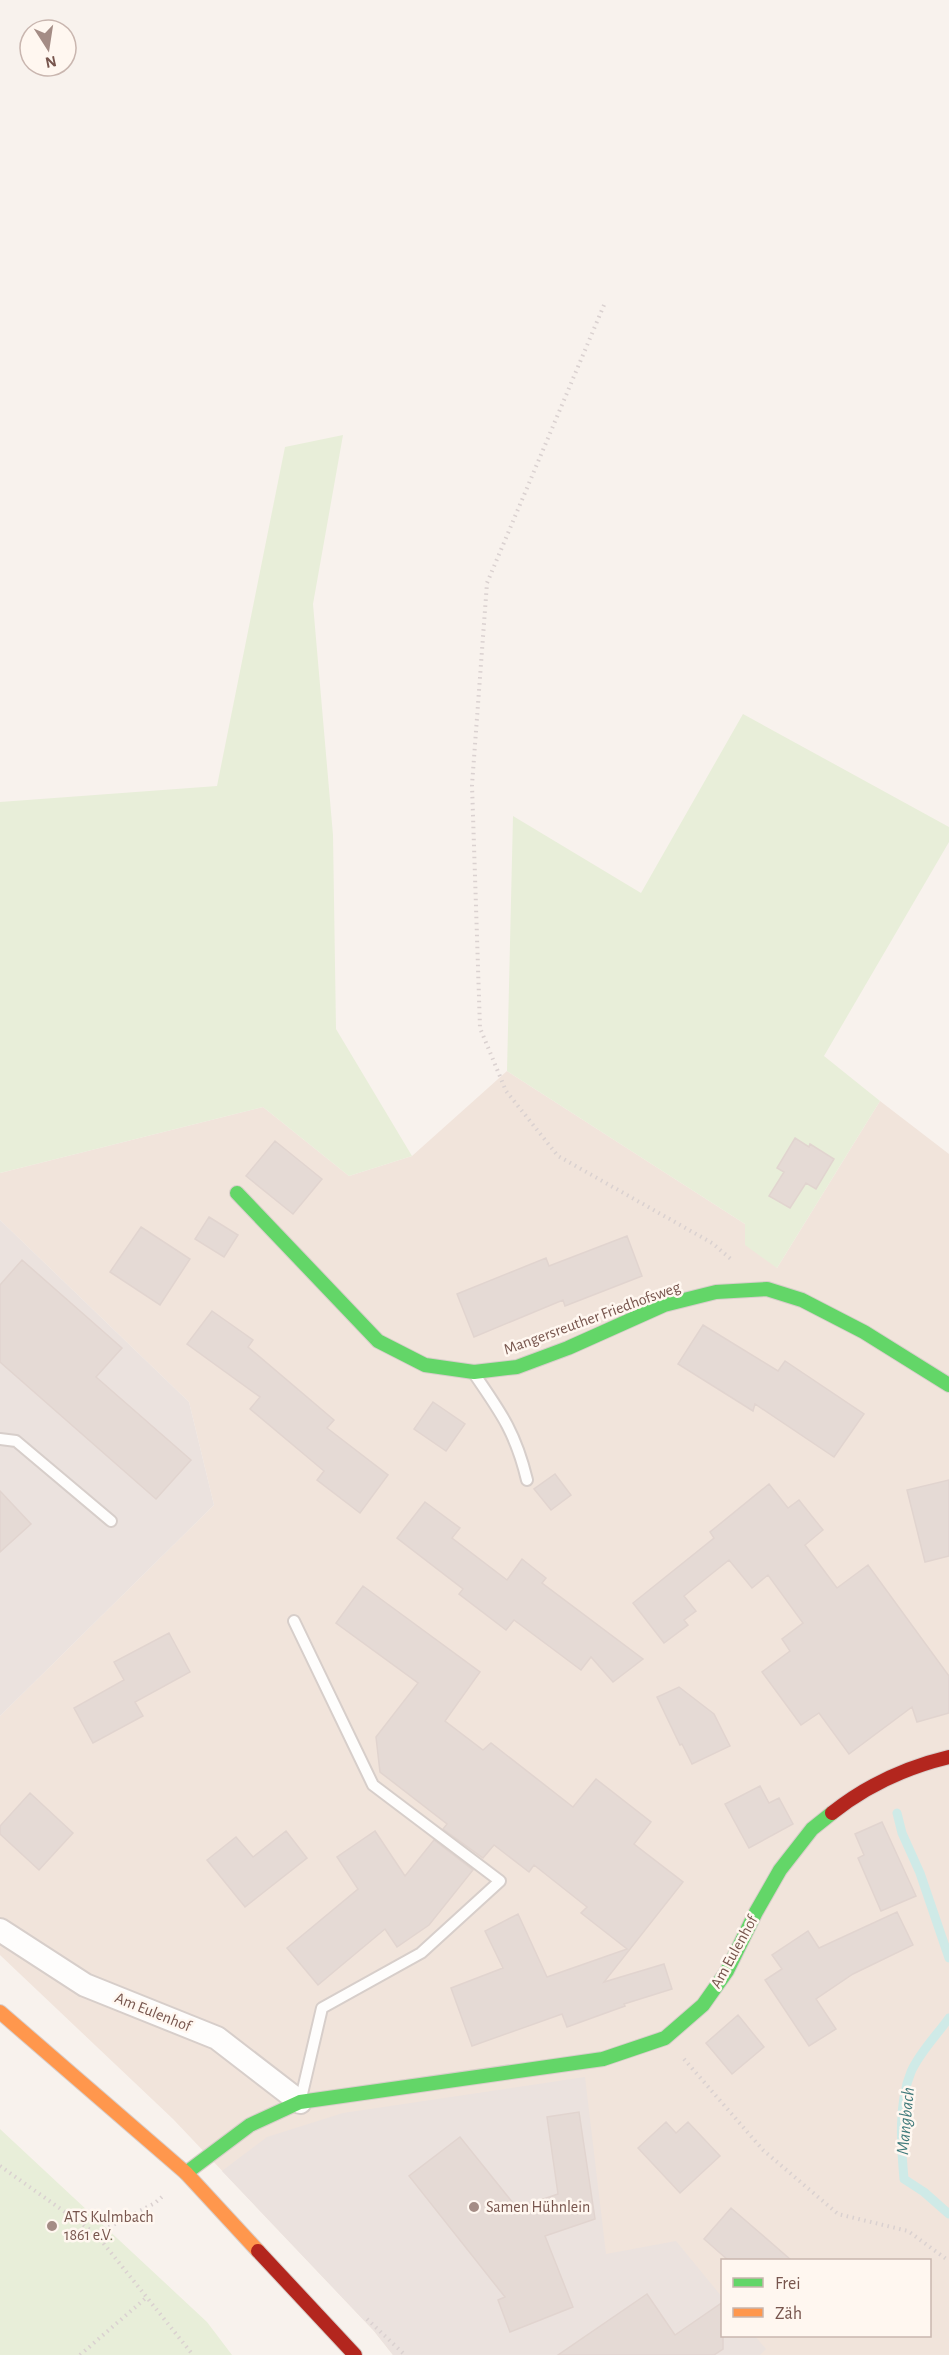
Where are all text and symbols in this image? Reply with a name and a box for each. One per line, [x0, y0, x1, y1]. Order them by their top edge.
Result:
north arrow [18, 18, 78, 78]
text: N [44, 53, 58, 71]
street label: Mangersreuther Friedhofsweg [502, 1278, 683, 1357]
street label: Am Eulenhof [708, 1912, 761, 1991]
street label: Am Eulenhof [113, 1990, 194, 2035]
water label: Mangbach [894, 2086, 918, 2156]
place label: Samen Hühnlein [486, 2199, 590, 2215]
marker: Samen Hühnlein [467, 2200, 481, 2214]
place label: ATS Kulmbach 1861 e.V. [64, 2209, 154, 2243]
marker: ATS Kulmbach 1861 e.V. [45, 2219, 59, 2233]
legend [721, 2259, 931, 2337]
text: Frei [775, 2275, 801, 2293]
text: Zäh [775, 2305, 802, 2323]

